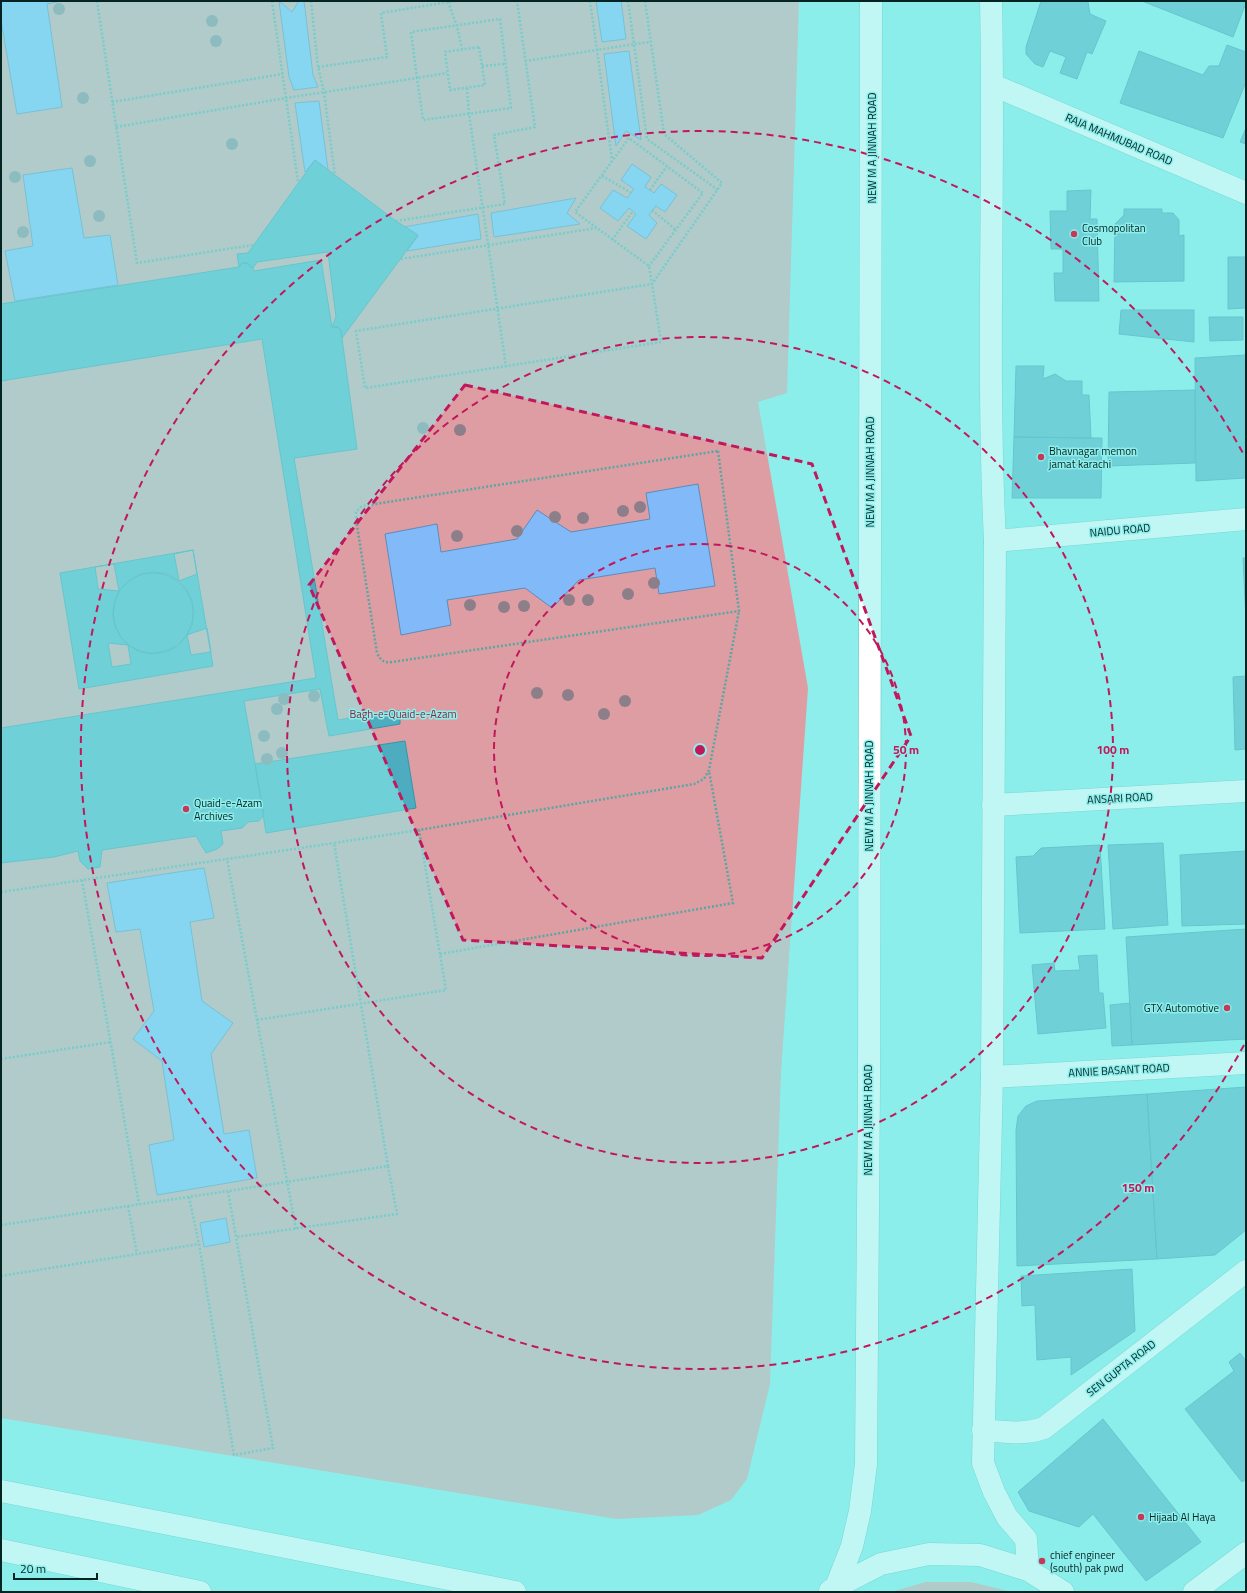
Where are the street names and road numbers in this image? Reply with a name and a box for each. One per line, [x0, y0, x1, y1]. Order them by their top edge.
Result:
street label: NEW M A JINNAH ROAD [864, 92, 880, 204]
street label: RAJA MAHMUBAD ROAD [1063, 109, 1175, 169]
street label: NEW M A JINNAH ROAD [862, 416, 878, 528]
street label: NAIDU ROAD [1089, 519, 1151, 541]
street label: NEW M A JINNAH ROAD [861, 740, 877, 852]
street label: ANSARI ROAD [1087, 788, 1153, 808]
street label: ANNIE BASANT ROAD [1068, 1059, 1170, 1081]
street label: NEW M A JINNAH ROAD [860, 1064, 876, 1176]
street label: SEN GUPTA ROAD [1083, 1336, 1159, 1400]

